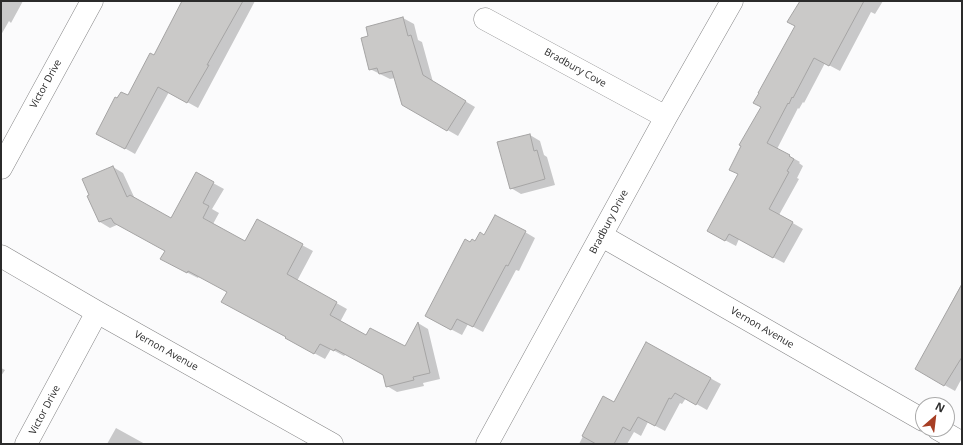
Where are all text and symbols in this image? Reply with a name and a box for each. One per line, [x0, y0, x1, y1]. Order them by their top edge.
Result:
street label: Bradbury Cove [542, 46, 608, 90]
street label: Victor Drive [28, 57, 64, 111]
street label: Bradbury Drive [587, 188, 631, 256]
street label: Vernon Avenue [728, 305, 796, 351]
street label: Vernon Avenue [132, 328, 200, 374]
street label: Victor Drive [27, 383, 63, 437]
north arrow [915, 397, 955, 437]
text: N [933, 398, 948, 416]

